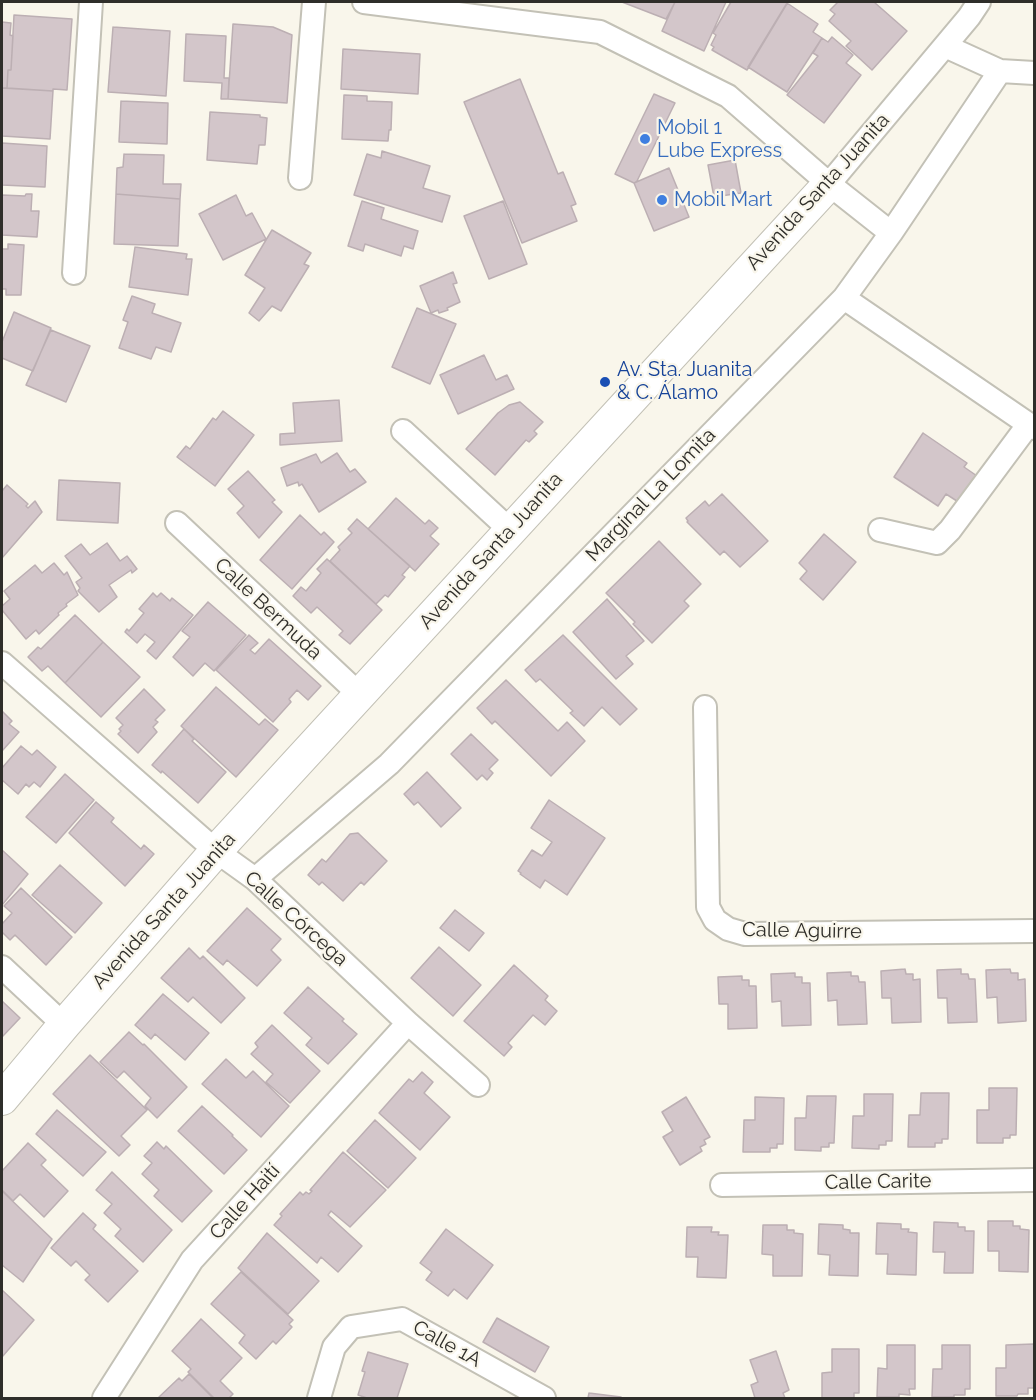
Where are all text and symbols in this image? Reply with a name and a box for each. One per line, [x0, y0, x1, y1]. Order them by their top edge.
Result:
street label: Avenida Santa Juanita [741, 109, 895, 275]
place label: Mobil 1 Lube Express [657, 116, 782, 163]
marker: Mobil 1 Lube Express [638, 132, 652, 146]
place label: Mobil Mart [674, 188, 773, 212]
marker: Mobil Mart [655, 193, 669, 207]
place label: Av. Sta. Juanita & C. Álamo [617, 358, 752, 405]
marker: Av. Sta. Juanita & C. Álamo [598, 375, 612, 389]
street label: Marginal La Lomita [581, 423, 721, 567]
street label: Avenida Santa Juanita [414, 468, 568, 634]
street label: Calle Bermuda [209, 553, 327, 665]
street label: Avenida Santa Juanita [87, 828, 241, 994]
street label: Calle Córcega [239, 866, 353, 972]
street label: Calle Aguirre [742, 918, 862, 944]
street label: Calle Haití [205, 1159, 285, 1245]
street label: Calle Carite [824, 1169, 932, 1195]
street label: Calle 1A [409, 1315, 485, 1373]

